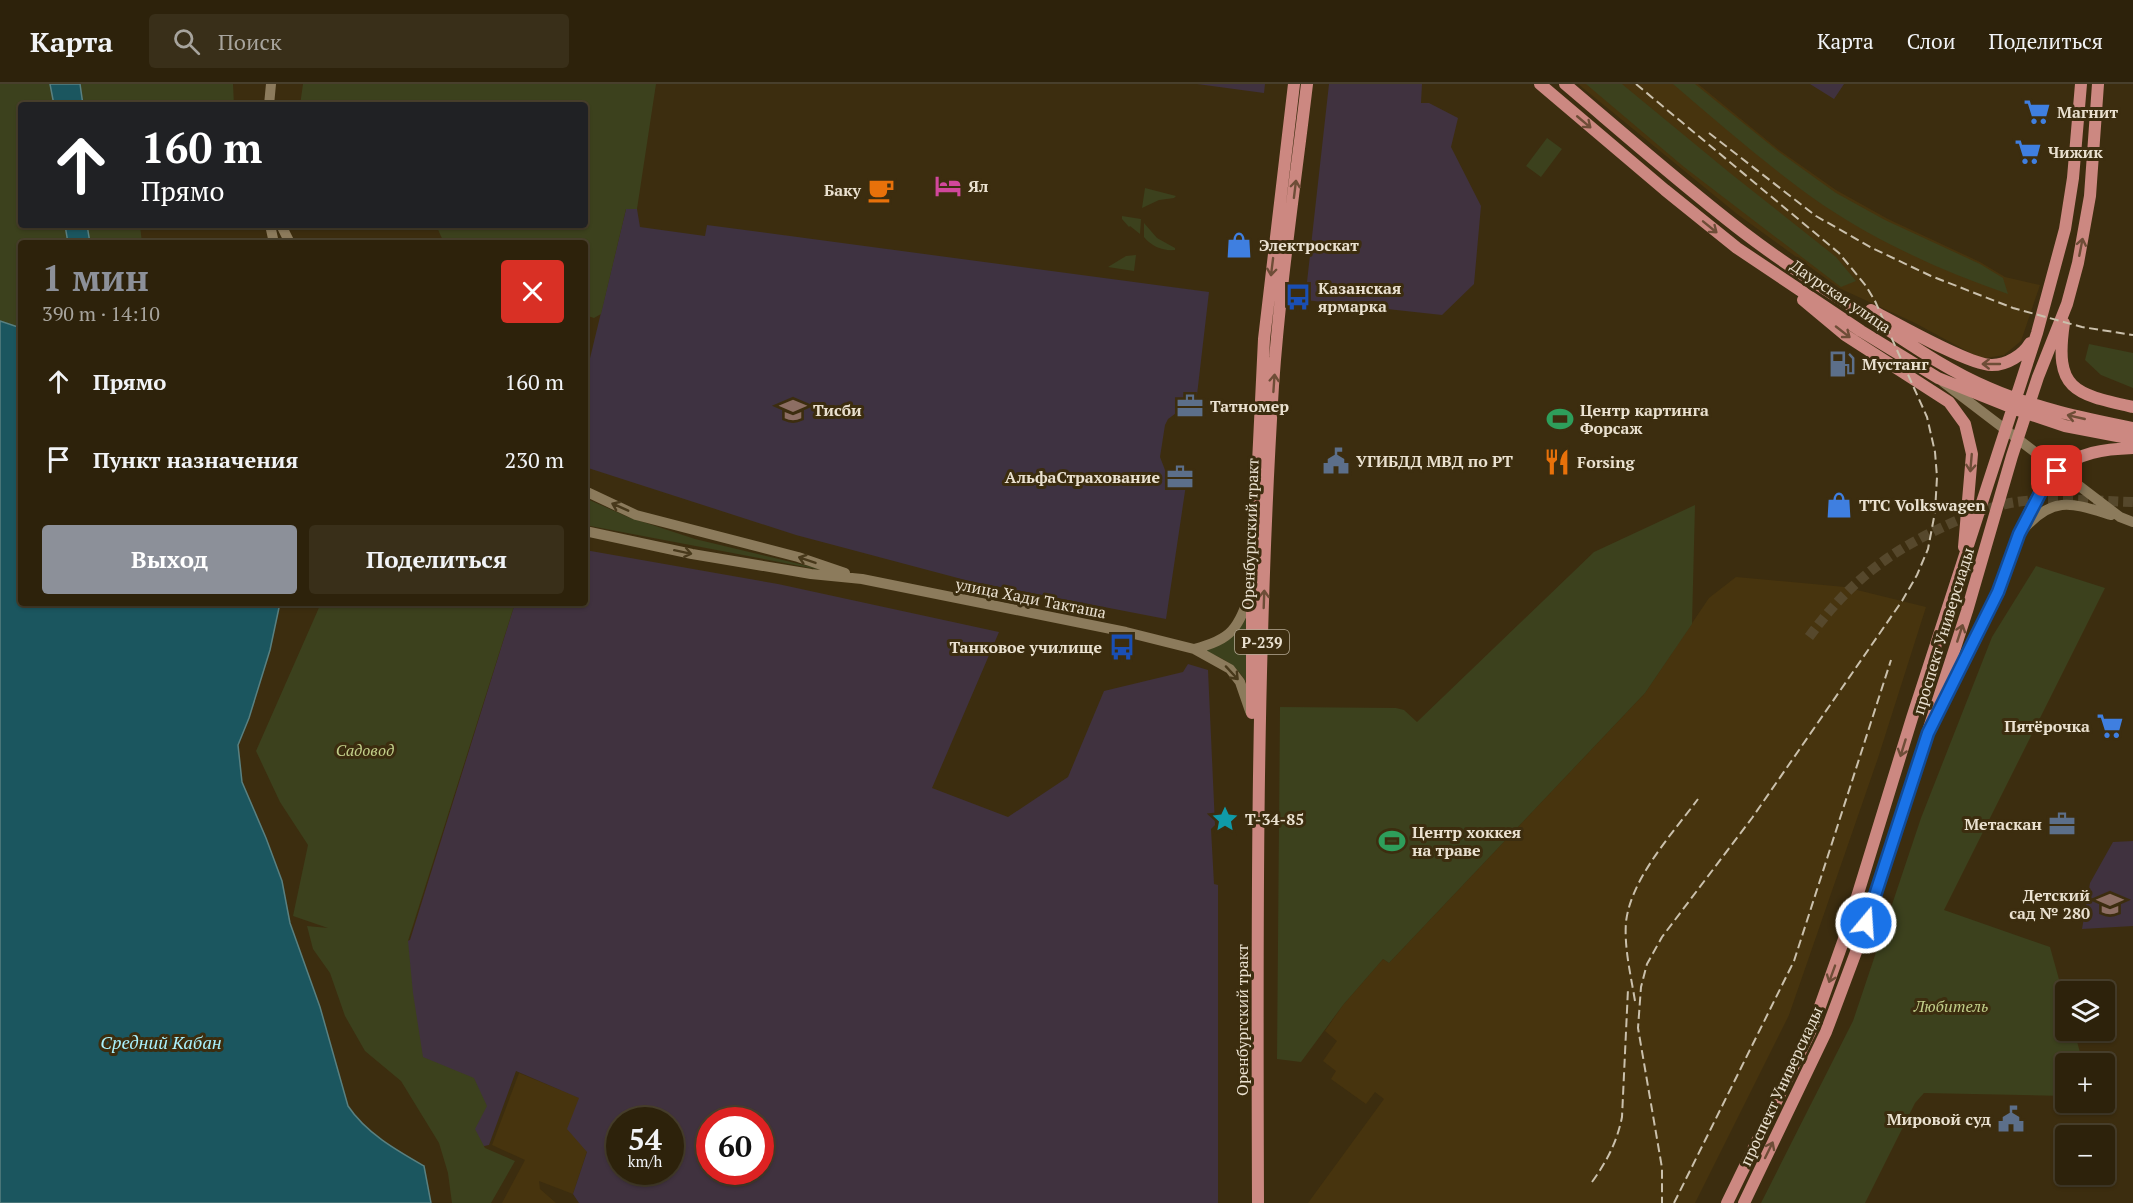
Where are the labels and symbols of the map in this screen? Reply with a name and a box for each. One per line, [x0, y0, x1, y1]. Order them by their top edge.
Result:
supermarket icon: Магнит [2022, 97, 2052, 127]
place label: Магнит [2057, 101, 2119, 123]
one-way arrow [1576, 115, 1591, 129]
supermarket icon: Чижик [2013, 137, 2043, 167]
place label: Чижик [2048, 141, 2103, 163]
hotel icon: Ял [933, 171, 963, 201]
cafe icon: Баку [866, 175, 896, 205]
place label: Ял [968, 175, 988, 197]
place label: Баку [824, 179, 862, 201]
one-way arrow [1289, 180, 1300, 199]
one-way arrow [1702, 220, 1718, 233]
shop icon: Электроскат [1224, 230, 1254, 260]
place label: Электроскат [1259, 234, 1359, 256]
one-way arrow [2076, 238, 2087, 258]
street label: Даурская улица [1786, 254, 1896, 338]
one-way arrow [1266, 257, 1277, 277]
place label: Казанская ярмарка [1318, 277, 1401, 317]
bus stop icon: Казанская ярмарка [1283, 282, 1313, 312]
one-way arrow [1834, 326, 1850, 338]
fuel station icon: Мустанг [1827, 349, 1857, 379]
place label: Мустанг [1862, 353, 1929, 375]
one-way arrow [1982, 358, 2002, 370]
one-way arrow [1269, 373, 1280, 393]
office icon: Татномер [1175, 391, 1205, 421]
school or university icon: Тисби [778, 395, 808, 425]
place label: Татномер [1210, 395, 1289, 417]
place label: Тисби [813, 399, 862, 421]
place label: Центр картинга Форсаж [1580, 399, 1709, 439]
sports icon: Центр картинга Форсаж [1545, 404, 1575, 434]
one-way arrow [2066, 410, 2085, 422]
pin [2031, 445, 2082, 496]
public building icon: УГИБДД МВД по РТ [1321, 446, 1351, 476]
restaurant icon: Forsing [1542, 447, 1572, 477]
place label: УГИБДД МВД по РТ [1356, 450, 1513, 472]
place label: Forsing [1577, 451, 1635, 473]
one-way arrow [1965, 453, 1976, 473]
street label: Оренбургский тракт [1236, 458, 1264, 610]
office icon: АльфаСтрахование [1165, 462, 1195, 492]
place label: АльфаСтрахование [1005, 466, 1160, 488]
shop icon: ТТС Volkswagen [1824, 490, 1854, 520]
place label: ТТС Volkswagen [1859, 494, 1986, 516]
one-way arrow [611, 501, 629, 512]
street label: проспект Универсиады [1907, 545, 1979, 717]
one-way arrow [673, 547, 692, 558]
one-way arrow [798, 553, 817, 564]
street label: улица Хади Такташа [953, 572, 1108, 623]
one-way arrow [1259, 589, 1270, 609]
one-way arrow [1955, 624, 1966, 643]
road number: Р-239 [1235, 630, 1289, 654]
bus stop icon: Танковое училище [1107, 632, 1137, 662]
place label: Танковое училище [949, 636, 1102, 658]
one-way arrow [1225, 666, 1239, 681]
supermarket icon: Пятёрочка [2095, 711, 2125, 741]
place label: Пятёрочка [2004, 715, 2090, 737]
one-way arrow [1897, 738, 1908, 757]
park label: Садовод [336, 739, 394, 761]
place icon: T-34-85 [1210, 804, 1240, 834]
place label: T-34-85 [1245, 808, 1304, 830]
office icon: Метаскан [2047, 809, 2077, 839]
place label: Метаскан [1964, 813, 2042, 835]
place label: Центр хоккея на траве [1412, 821, 1521, 861]
sports icon: Центр хоккея на траве [1377, 826, 1407, 856]
place label: Детский сад № 280 [2009, 884, 2090, 924]
school or university icon: Детский сад № 280 [2095, 889, 2125, 919]
position arrow [1834, 891, 1898, 955]
street label: Оренбургский тракт [1231, 944, 1253, 1096]
one-way arrow [1826, 964, 1837, 983]
park label: Любитель [1913, 995, 1988, 1017]
street label: проспект Универсиады [1734, 1003, 1828, 1169]
water label: Средний Кабан [100, 1030, 222, 1054]
public building icon: Мировой суд [1996, 1104, 2026, 1134]
speed limit sign: 60 [696, 1107, 774, 1185]
place label: Мировой суд [1887, 1108, 1991, 1130]
one-way arrow [1764, 1142, 1776, 1160]

